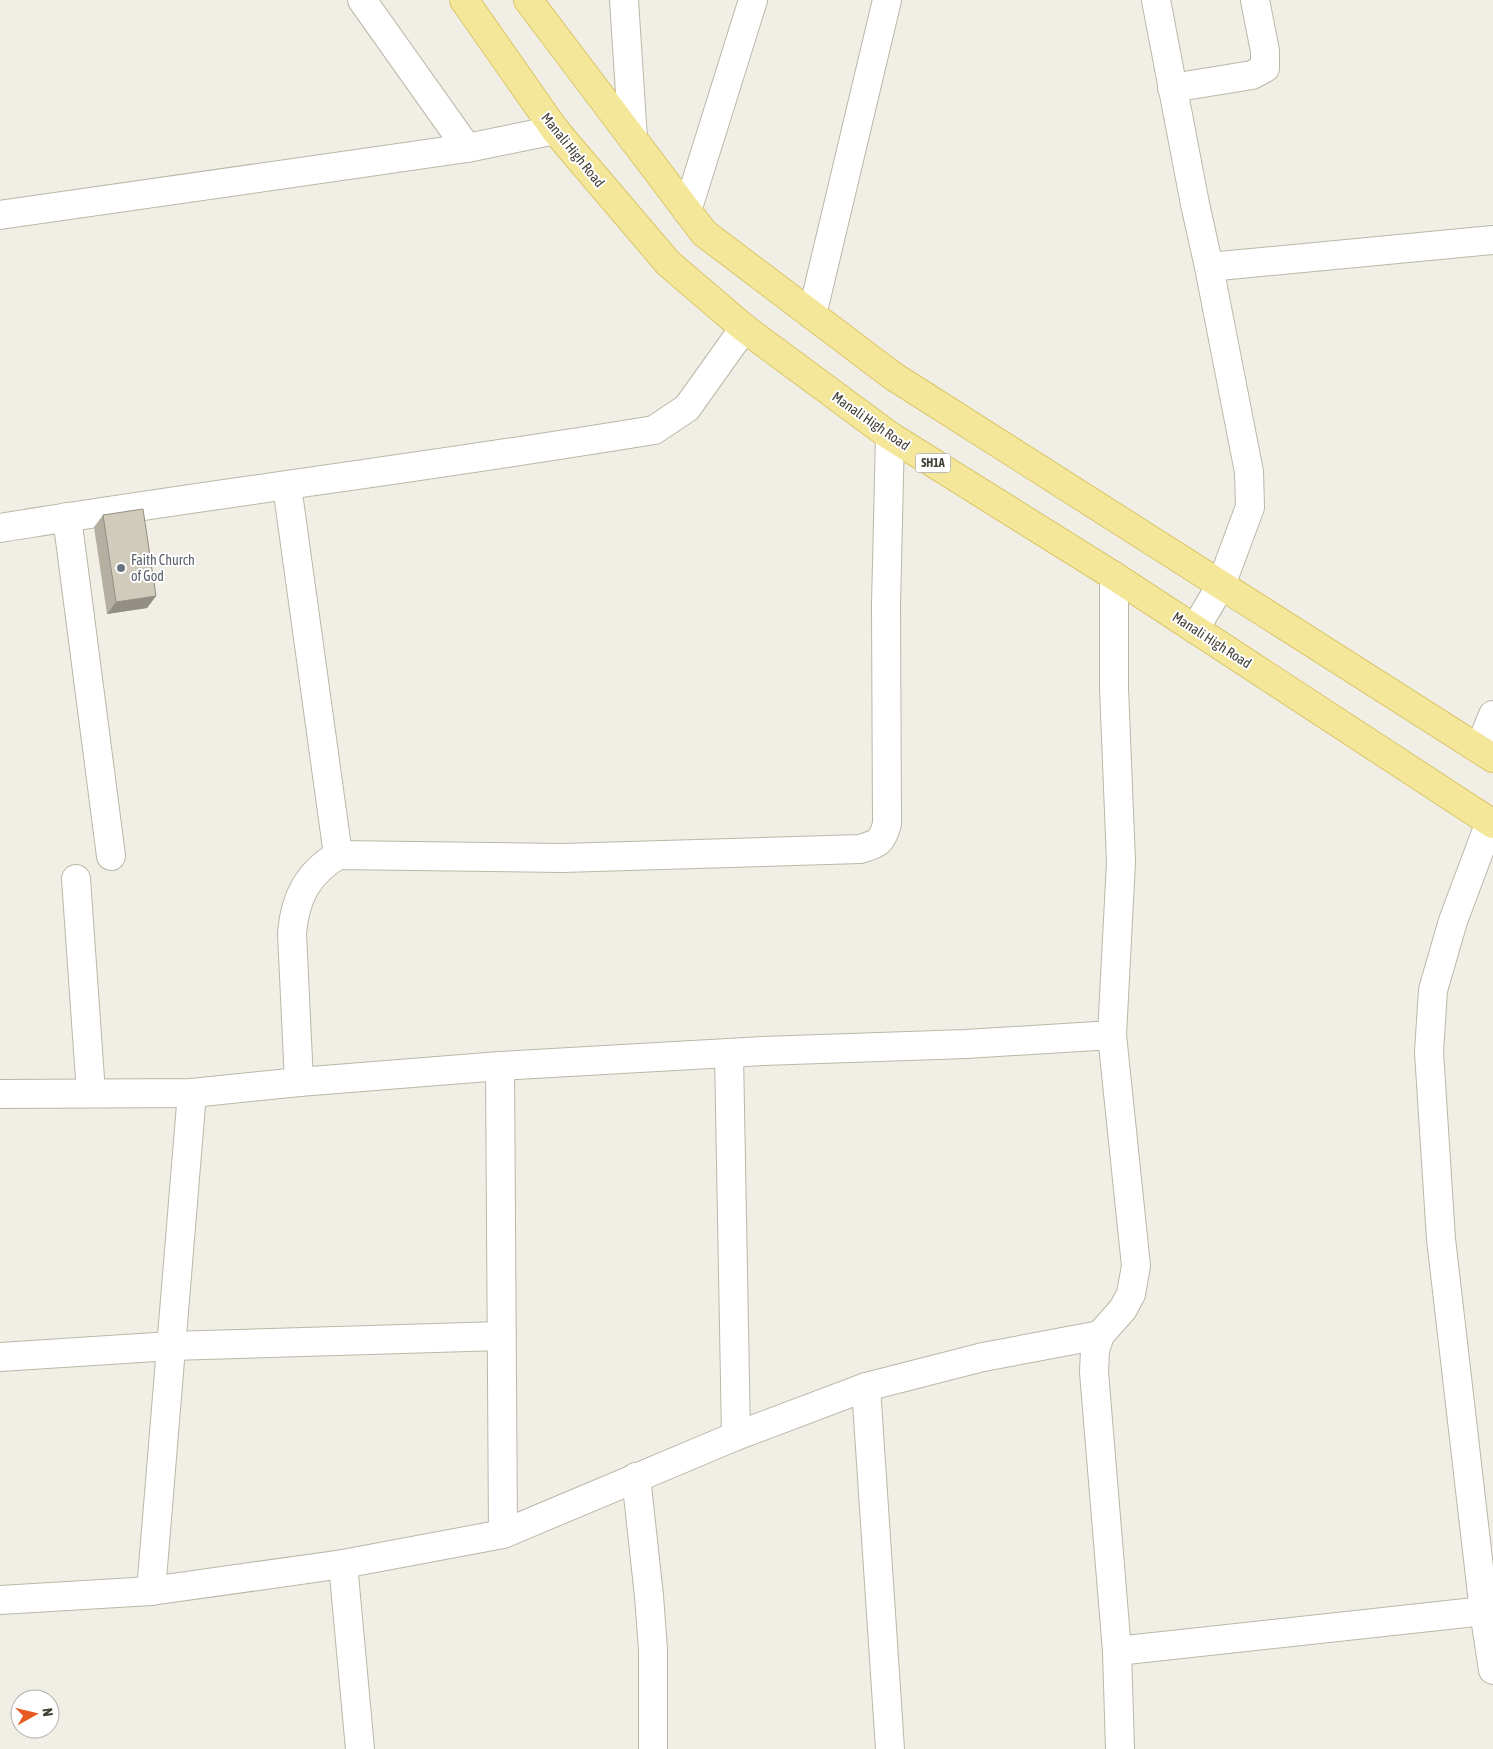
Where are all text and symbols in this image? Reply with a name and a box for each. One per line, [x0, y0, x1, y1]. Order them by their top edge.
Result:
street label: Manali High Road [538, 110, 608, 190]
street label: Manali High Road [829, 388, 913, 454]
road number: SH1A [916, 453, 950, 472]
place label: Faith Church of God [131, 552, 195, 584]
marker: Faith Church of God [115, 562, 127, 574]
street label: Manali High Road [1170, 609, 1254, 671]
north arrow [10, 1689, 60, 1739]
text: N [39, 1707, 56, 1717]

